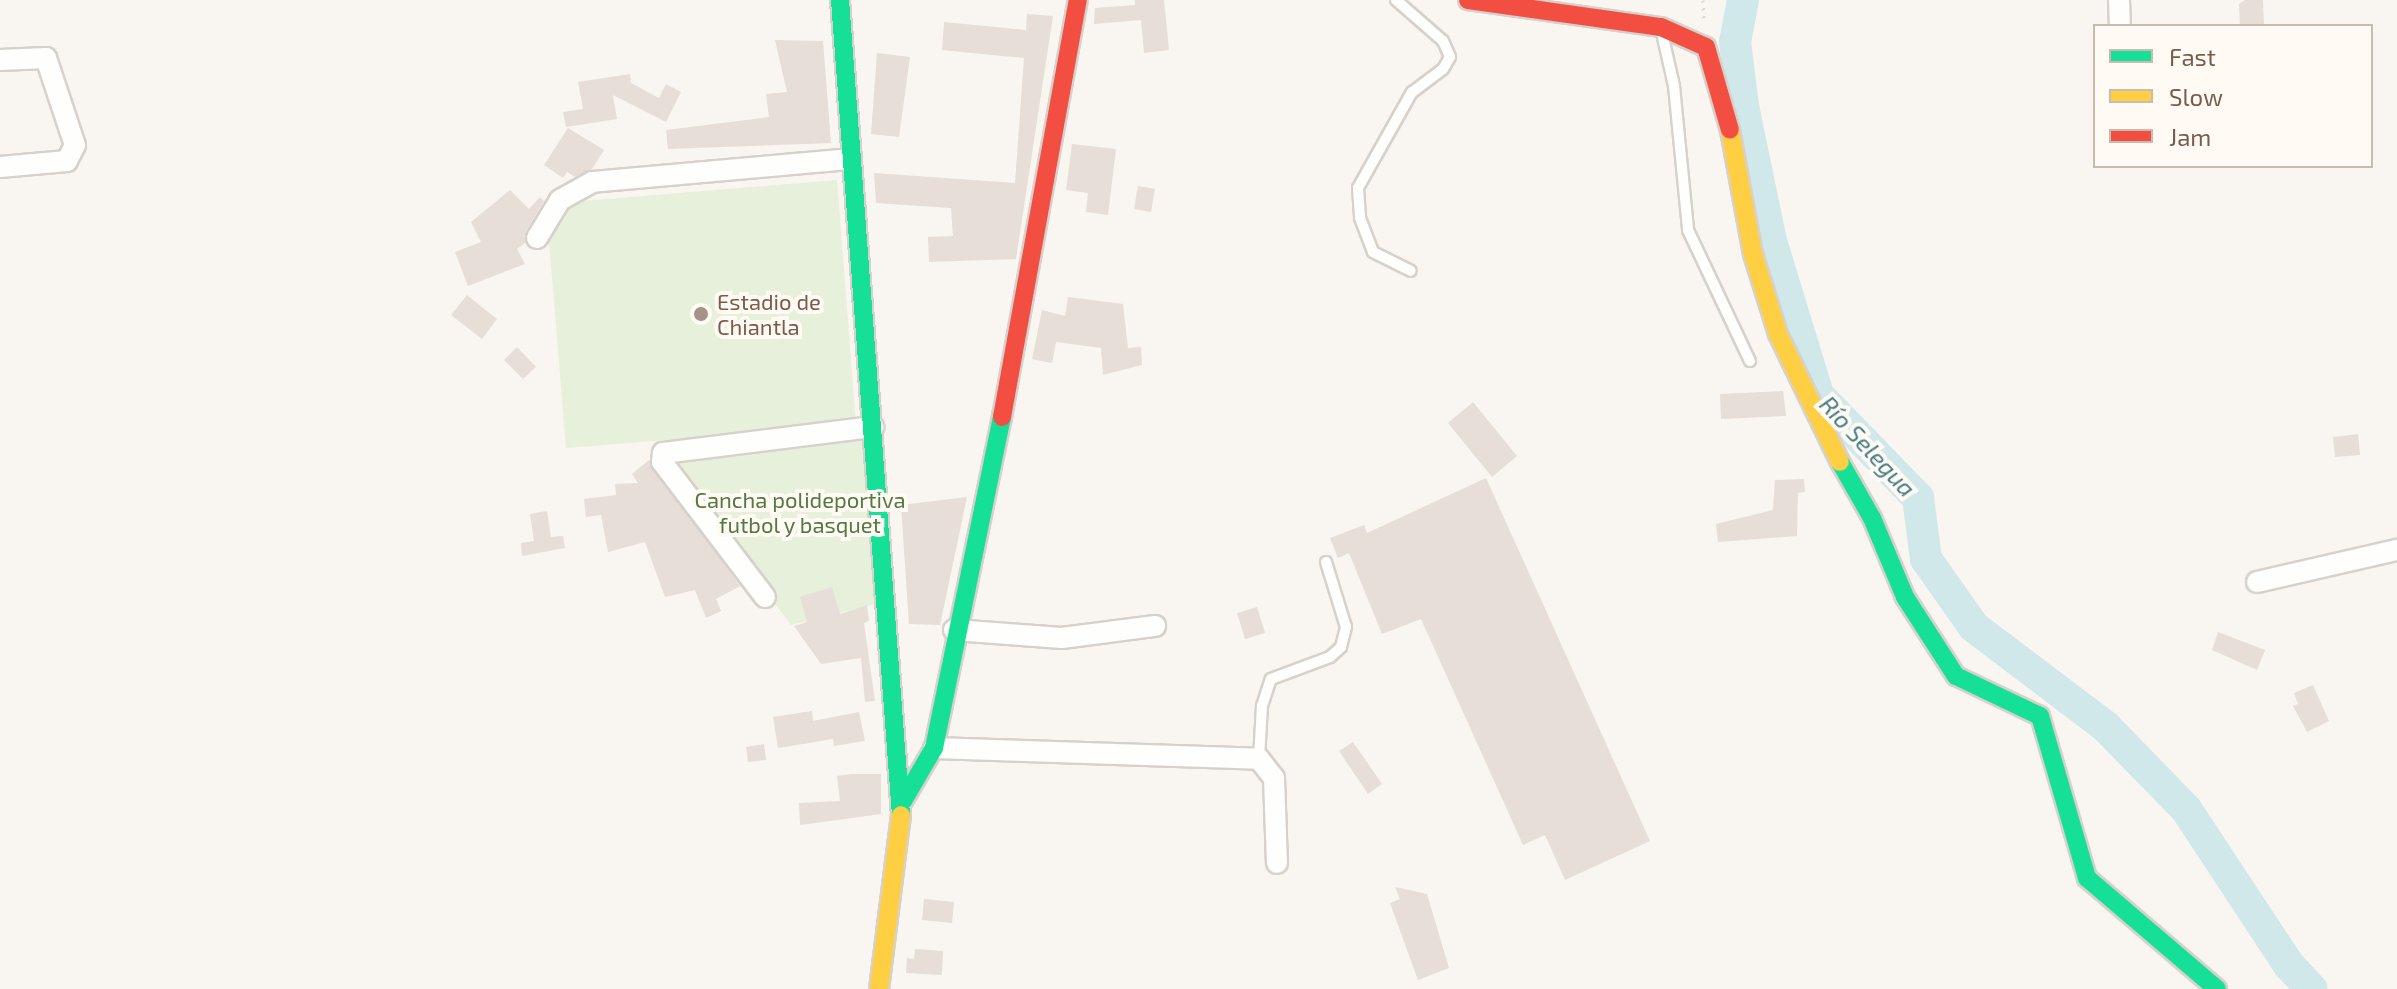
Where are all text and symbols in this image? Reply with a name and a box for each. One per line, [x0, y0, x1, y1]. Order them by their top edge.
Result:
legend [2093, 24, 2373, 168]
text: Fast [2169, 42, 2216, 71]
text: Slow [2169, 82, 2223, 111]
text: Jam [2169, 122, 2211, 151]
place label: Estadio de Chiantla [717, 288, 821, 340]
marker: Estadio de Chiantla [692, 305, 710, 323]
water label: Río Selegua [1814, 390, 1922, 502]
park label: Cancha polideportiva futbol y basquet [694, 486, 906, 538]

